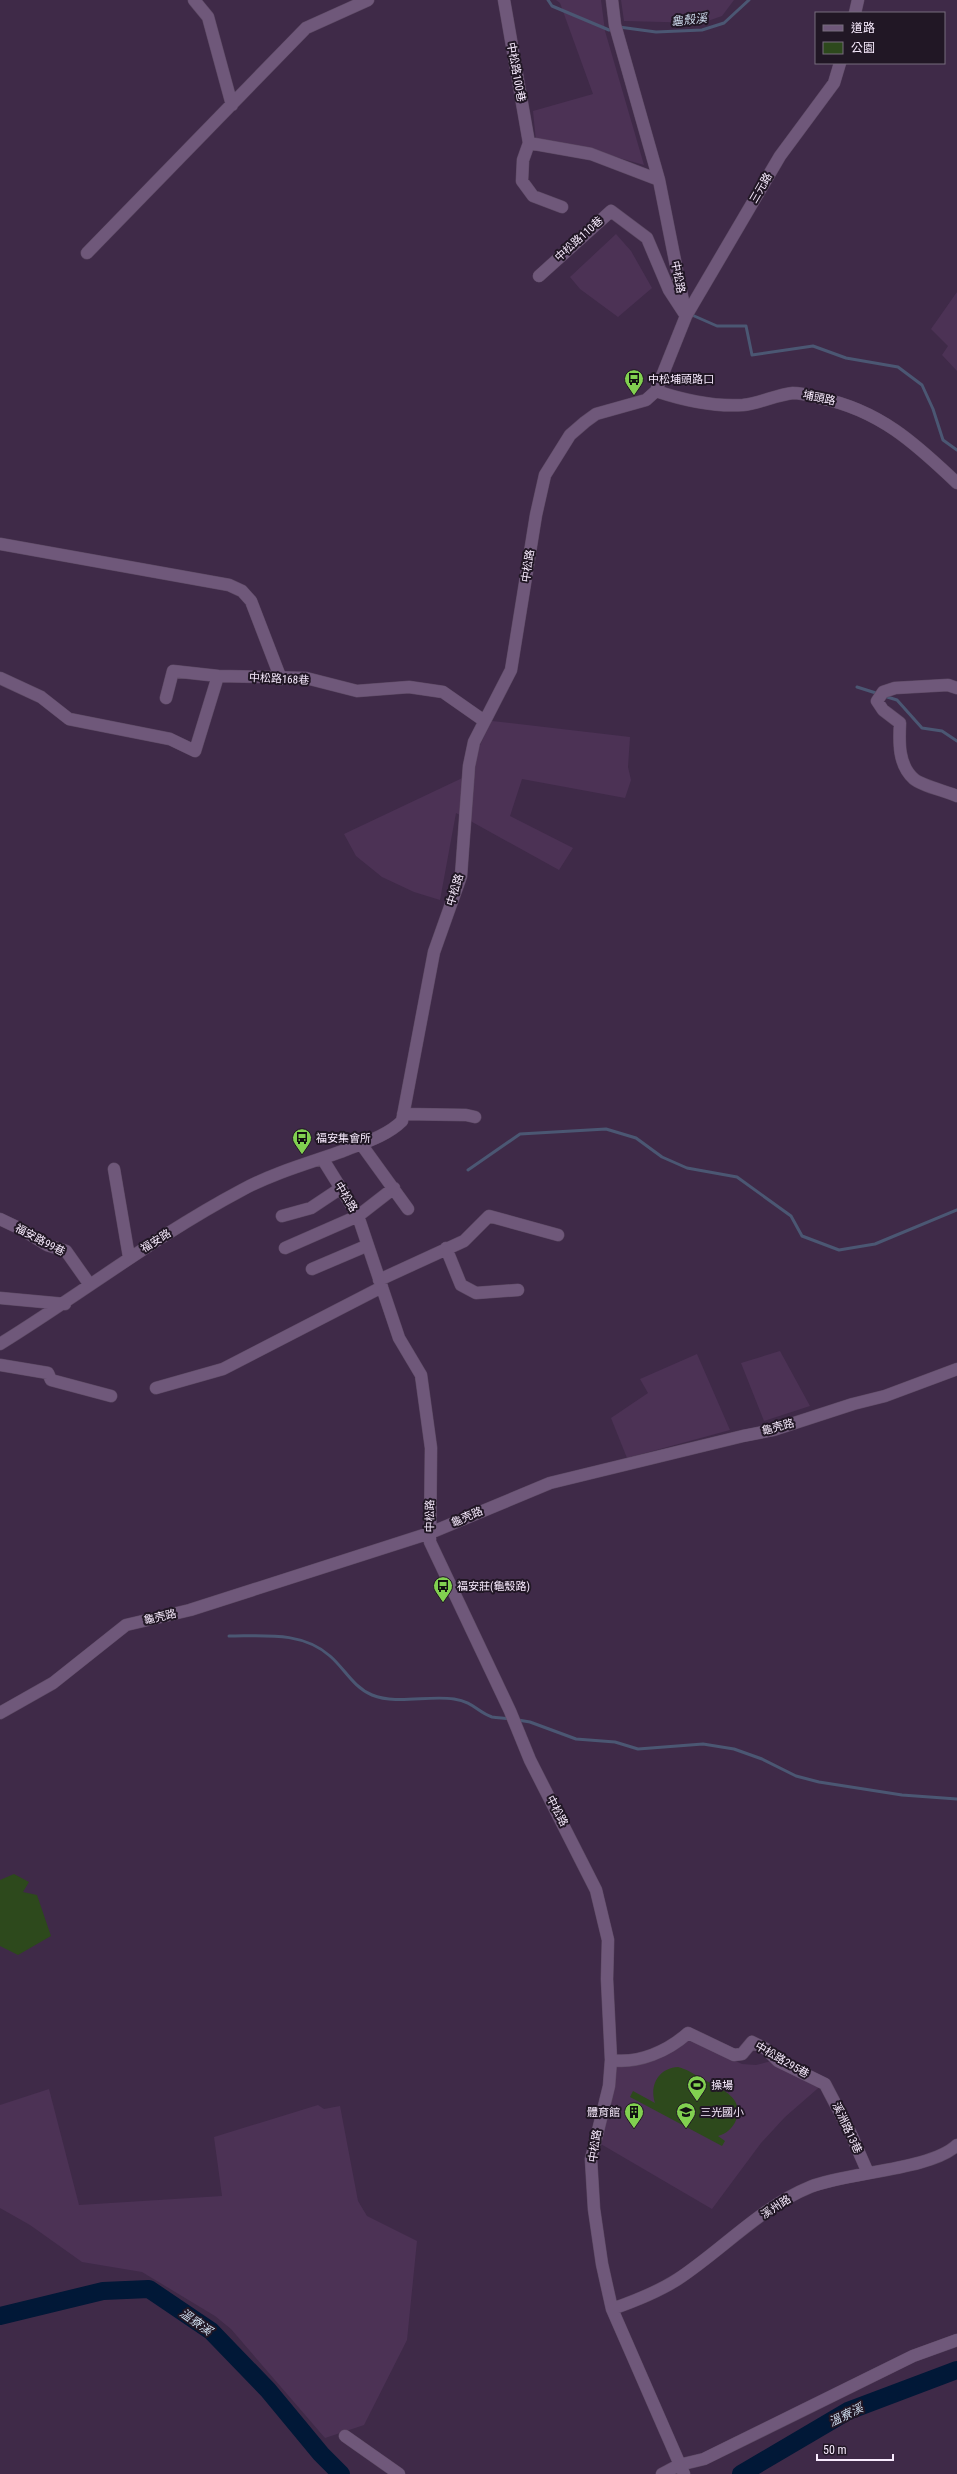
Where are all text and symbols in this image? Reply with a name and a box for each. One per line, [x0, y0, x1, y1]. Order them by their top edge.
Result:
water label: 龜殼溪 [670, 11, 710, 29]
legend [815, 12, 945, 64]
text: 道路 [851, 21, 875, 35]
street label: 中松路100巷 [504, 41, 528, 103]
text: 公園 [851, 41, 875, 55]
street label: 三元路 [747, 170, 775, 206]
street label: 中松路110巷 [552, 214, 606, 264]
street label: 中松路 [668, 260, 688, 294]
bus stop icon: 中松埔頭路口 [623, 368, 645, 396]
place label: 中松埔頭路口 [648, 373, 714, 386]
street label: 埔頭路 [802, 388, 836, 408]
street label: 中松路 [519, 549, 537, 583]
street label: 中松路168巷 [249, 671, 309, 687]
street label: 中松路 [444, 872, 466, 908]
bus stop icon: 福安集會所 [291, 1127, 313, 1155]
place label: 福安集會所 [316, 1132, 371, 1145]
street label: 中松路 [332, 1180, 360, 1214]
street label: 福安路99巷 [13, 1221, 67, 1259]
street label: 福安路 [139, 1227, 173, 1255]
street label: 龜壳路 [760, 1416, 796, 1438]
street label: 中松路 [423, 1499, 437, 1533]
street label: 龜壳路 [449, 1505, 485, 1529]
bus stop icon: 福安莊(龜殼路) [432, 1575, 454, 1603]
place label: 福安莊(龜殼路) [457, 1580, 530, 1593]
street label: 龜壳路 [142, 1607, 178, 1627]
street label: 中松路 [544, 1793, 570, 1829]
street label: 中松路295巷 [753, 2039, 811, 2081]
sports icon: 操場 [686, 2074, 708, 2102]
place label: 操場 [711, 2079, 733, 2092]
street label: 溪洲路13巷 [830, 2100, 864, 2156]
building icon: 體育館 [623, 2101, 645, 2129]
school or university icon: 三光國小 [675, 2101, 697, 2129]
place label: 體育館 [587, 2106, 620, 2119]
place label: 三光國小 [700, 2106, 744, 2119]
street label: 中松路 [586, 2129, 604, 2163]
street label: 溪州路 [759, 2193, 793, 2221]
water label: 溫寮溪 [177, 2306, 216, 2339]
water label: 溫寮溪 [827, 2400, 867, 2429]
scale bar [817, 2436, 893, 2462]
text: 50 m [823, 2443, 847, 2457]

